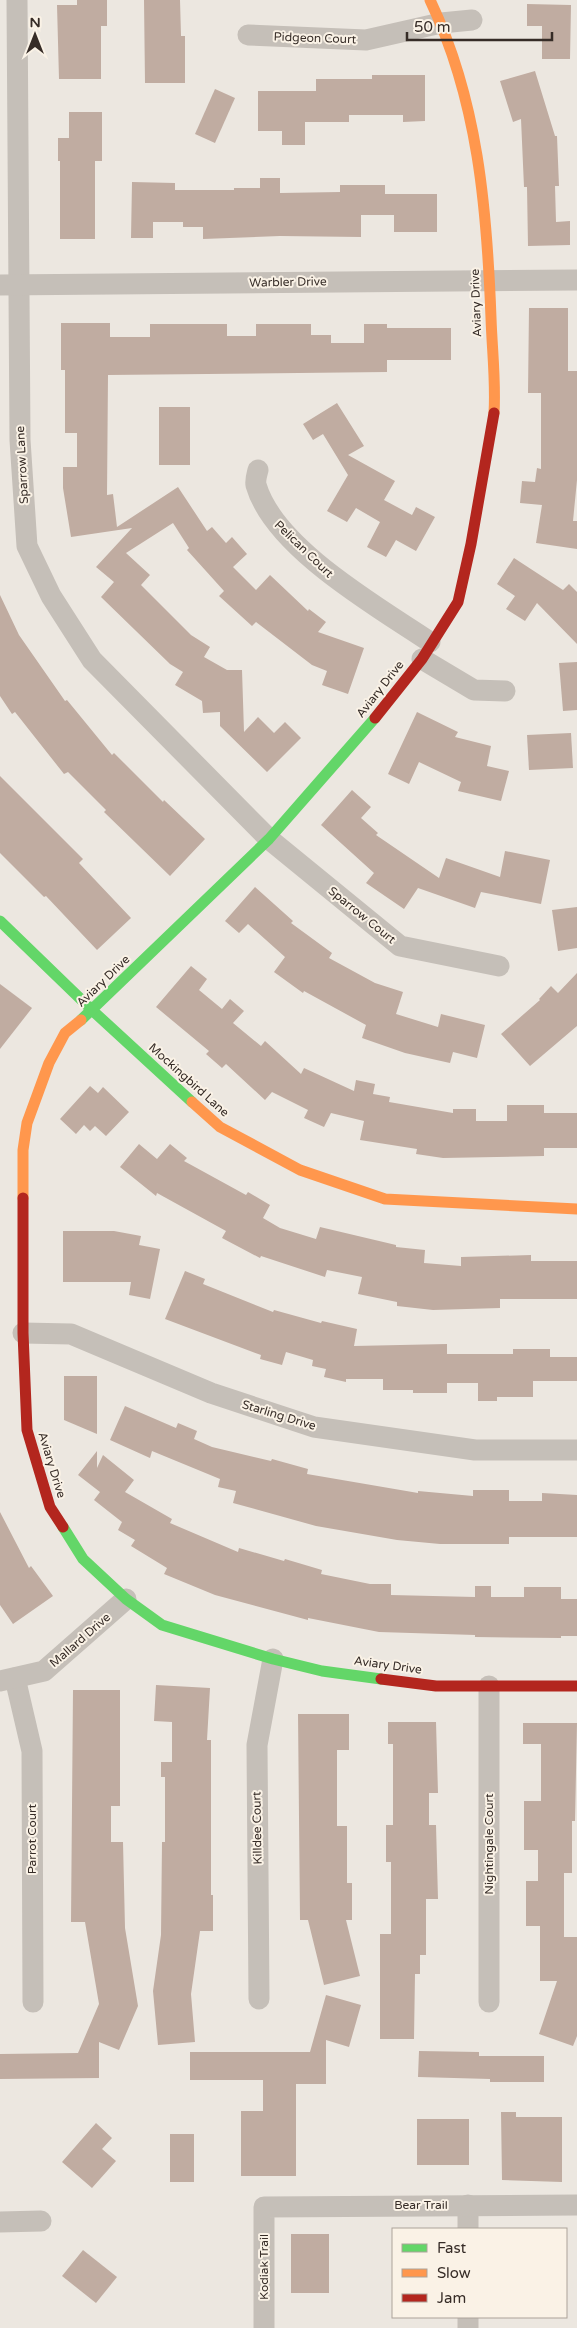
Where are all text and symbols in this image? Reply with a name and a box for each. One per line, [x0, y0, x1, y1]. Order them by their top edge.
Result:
north arrow [10, 10, 60, 60]
scale bar [407, 10, 552, 42]
text: N [29, 14, 41, 31]
text: 50 m [414, 18, 451, 36]
street label: Pidgeon Court [273, 30, 357, 46]
street label: Aviary Drive [468, 268, 484, 337]
street label: Warbler Drive [249, 274, 327, 290]
street label: Sparrow Lane [13, 425, 31, 504]
street label: Pelican Court [272, 518, 337, 581]
street label: Aviary Drive [353, 658, 407, 720]
street label: Sparrow Court [326, 884, 399, 947]
street label: Aviary Drive [74, 952, 133, 1010]
street label: Mockingbird Lane [146, 1040, 232, 1120]
street label: Starling Drive [240, 1397, 318, 1433]
street label: Aviary Drive [35, 1430, 69, 1500]
street label: Mallard Drive [47, 1610, 113, 1670]
street label: Aviary Drive [353, 1653, 423, 1677]
street label: Killdee Court [249, 1791, 265, 1865]
street label: Nightingale Court [482, 1793, 496, 1895]
street label: Parrot Court [25, 1803, 39, 1874]
street label: Bear Trail [394, 2198, 448, 2212]
legend [392, 2228, 567, 2318]
street label: Kodiak Trail [257, 2234, 271, 2300]
text: Fast [437, 2239, 467, 2257]
text: Slow [437, 2264, 471, 2282]
text: Jam [437, 2289, 466, 2307]

